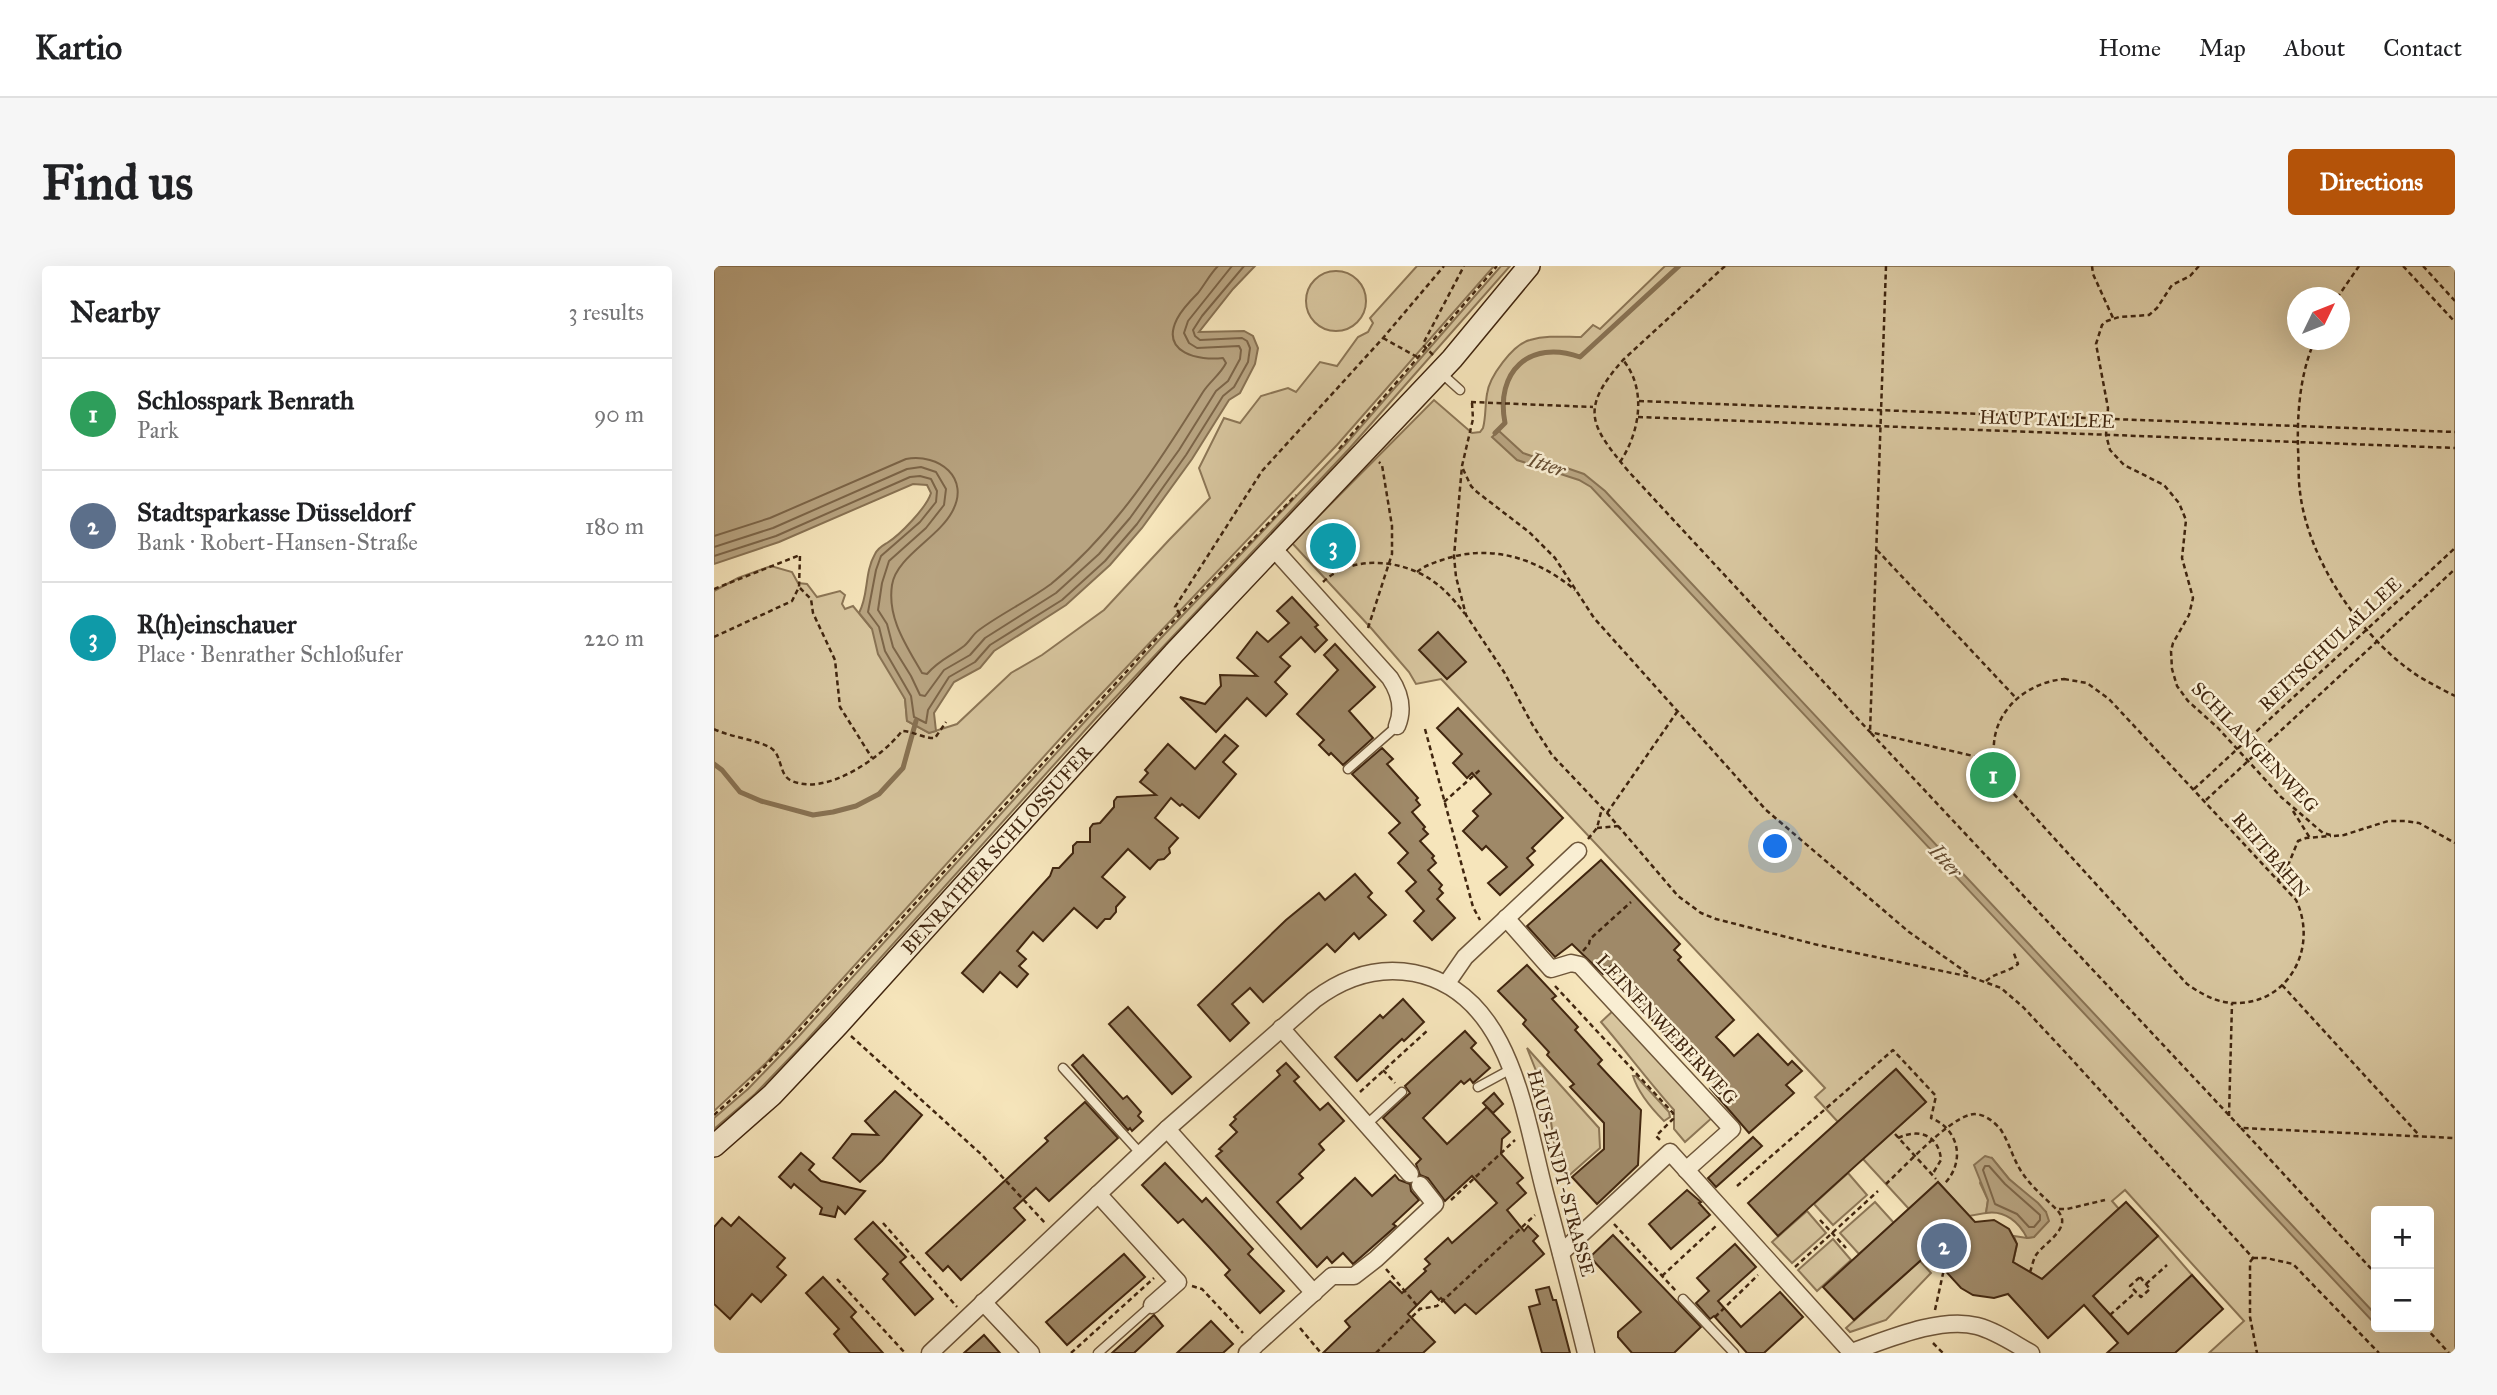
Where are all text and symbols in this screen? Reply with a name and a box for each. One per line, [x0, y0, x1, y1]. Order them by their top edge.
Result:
text: Kartio [35, 28, 122, 68]
text: Home [2098, 33, 2161, 63]
text: Map [2199, 33, 2246, 63]
text: About [2284, 33, 2345, 63]
text: Contact [2383, 33, 2462, 63]
button: Directions [2288, 149, 2455, 215]
text: Find us [42, 153, 193, 212]
north arrow [2287, 287, 2350, 350]
text: Nearby [70, 294, 160, 330]
text: 3 results [568, 298, 644, 326]
text: Schlosspark Benrath [137, 384, 354, 416]
text: 1 [88, 400, 98, 428]
text: 90 m [594, 400, 644, 428]
street label: HAUPTALLEE [1979, 405, 2115, 433]
text: Park [137, 416, 179, 444]
water label: Itter [1524, 447, 1570, 484]
text: Stadtsparkasse Düsseldorf [137, 496, 412, 528]
text: 2 [87, 512, 99, 540]
text: 180 m [585, 512, 644, 540]
pin: 3 [1310, 520, 1356, 572]
text: Bank · Robert-Hansen-Straße [137, 528, 418, 556]
street label: REITSCHULALLEE [2254, 572, 2406, 716]
text: R(h)einschauer [137, 608, 297, 640]
text: 3 [88, 624, 98, 652]
text: 220 m [584, 624, 644, 652]
text: Place · Benrather Schloßufer [137, 640, 403, 668]
street label: SCHLANGENWEG [2187, 677, 2323, 817]
street label: BENRATHER SCHLOSSUFER [896, 740, 1097, 959]
pin: 1 [1970, 749, 2016, 801]
street label: REITBAHN [2228, 807, 2314, 903]
your location [1758, 829, 1792, 863]
water label: Itter [1923, 838, 1969, 884]
street label: LEINENWEBERWEG [1591, 949, 1743, 1109]
street label: HAUS-ENDT-STRASSE [1522, 1067, 1600, 1279]
map controls [2371, 1206, 2434, 1332]
button: + [2371, 1206, 2434, 1269]
pin: 2 [1921, 1220, 1967, 1272]
button: − [2371, 1269, 2434, 1332]

